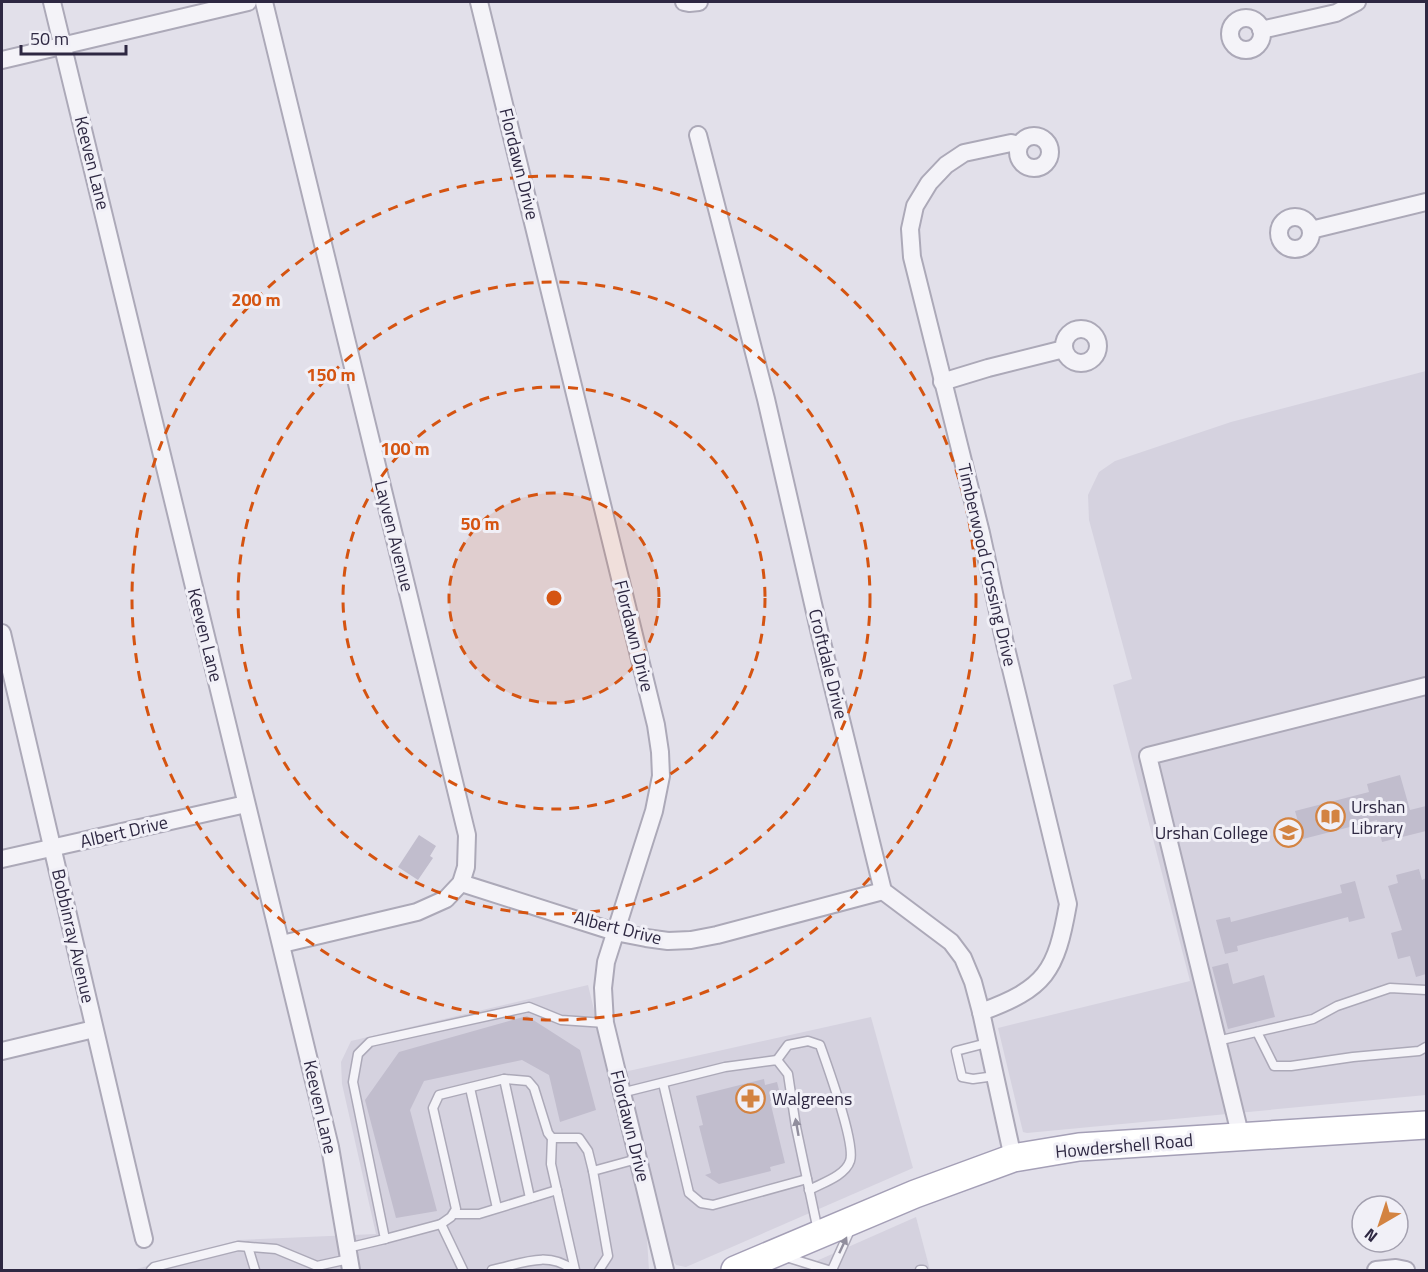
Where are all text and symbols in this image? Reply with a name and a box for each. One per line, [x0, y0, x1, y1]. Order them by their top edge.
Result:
scale bar [21, 18, 126, 56]
text: 50 m [30, 25, 69, 52]
street label: Flordawn Drive [493, 105, 546, 223]
street label: Keeven Lane [68, 113, 117, 213]
text: 200 m [231, 286, 281, 313]
text: 150 m [306, 361, 356, 388]
text: 100 m [380, 435, 430, 462]
street label: Timberwood Crossing Drive [951, 461, 1024, 669]
street label: Layven Avenue [368, 477, 421, 594]
text: 50 m [460, 510, 500, 537]
street label: Flordawn Drive [608, 577, 661, 695]
street label: Keeven Lane [181, 585, 230, 685]
centre of rings [544, 588, 564, 608]
street label: Croftdale Drive [802, 606, 855, 722]
place label: Urshan Library [1351, 793, 1406, 841]
library icon: Urshan Library [1314, 801, 1346, 833]
street label: Albert Drive [77, 808, 170, 855]
school or university icon: Urshan College [1273, 817, 1305, 849]
place label: Urshan College [1155, 819, 1268, 846]
street label: Bobbinray Avenue [45, 866, 102, 1006]
street label: Albert Drive [572, 904, 665, 951]
street label: Keeven Lane [297, 1057, 344, 1157]
street label: Flordawn Drive [604, 1067, 657, 1185]
pharmacy icon: Walgreens [735, 1083, 767, 1115]
place label: Walgreens [772, 1085, 852, 1112]
one-way arrow [792, 1117, 801, 1136]
street label: Howdershell Road [1054, 1126, 1194, 1165]
north arrow [1350, 1194, 1410, 1254]
text: N [1359, 1223, 1382, 1248]
one-way arrow [838, 1235, 848, 1253]

